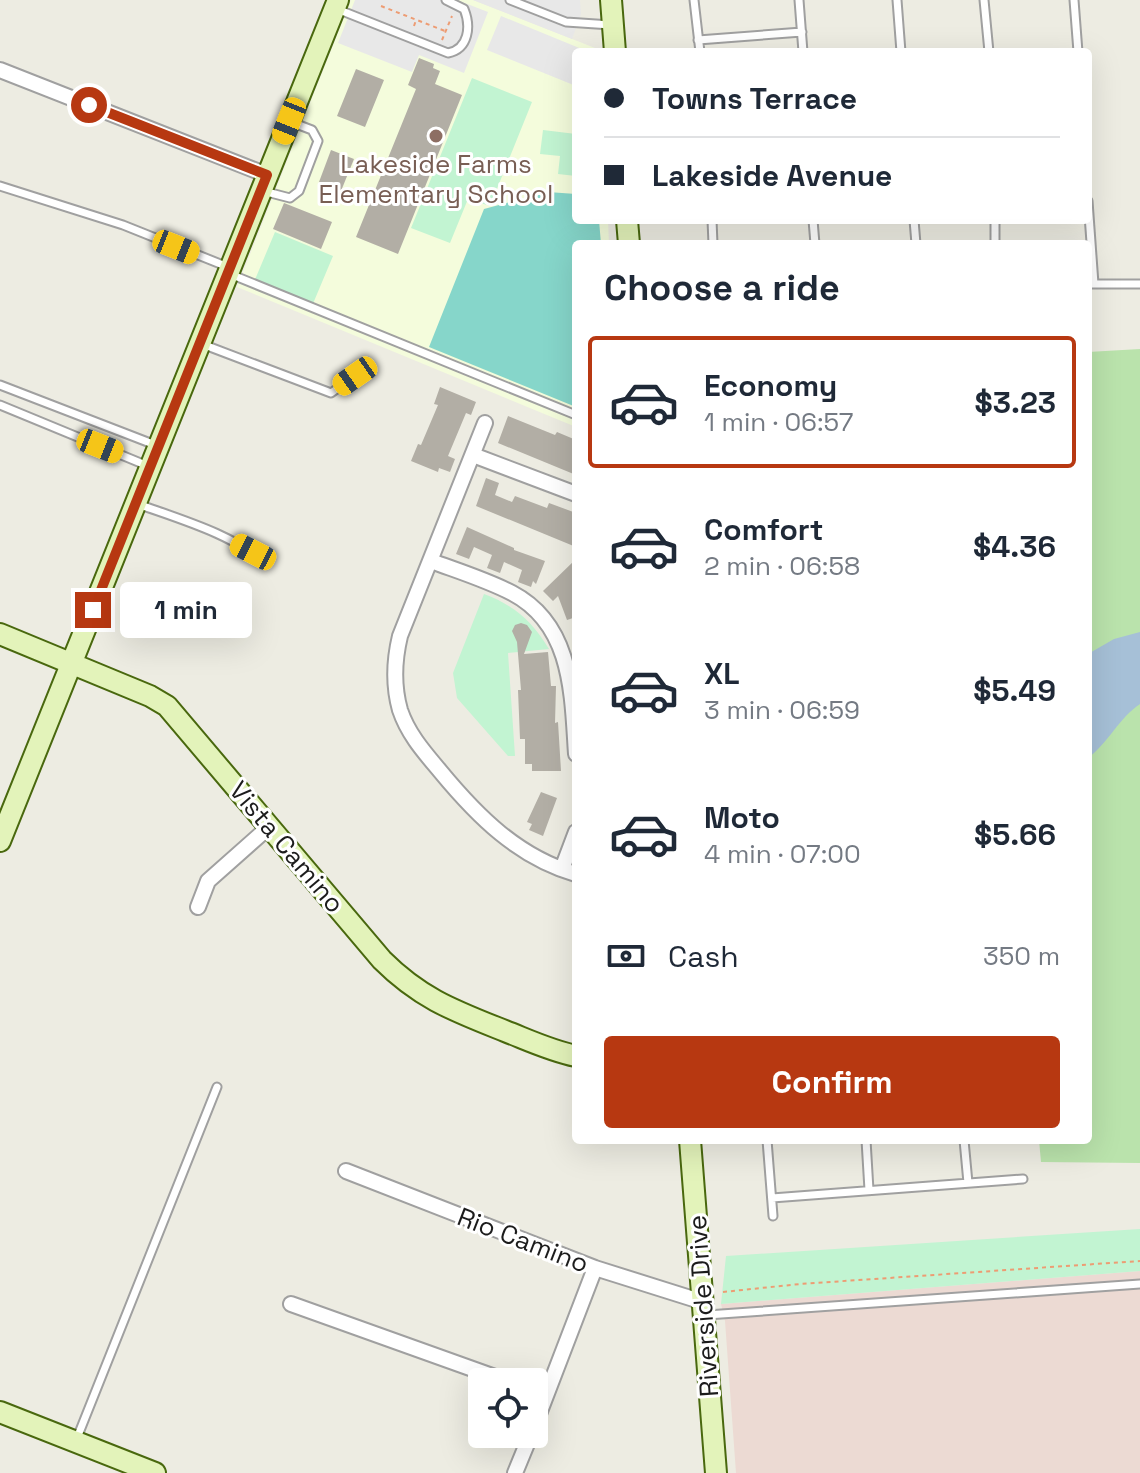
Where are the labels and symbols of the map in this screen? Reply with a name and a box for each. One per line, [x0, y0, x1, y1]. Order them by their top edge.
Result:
route start [71, 87, 107, 123]
car [269, 94, 309, 148]
marker: Lakeside Farms Elementary School [427, 127, 445, 145]
place label: Lakeside Farms Elementary School [319, 147, 553, 211]
car [149, 227, 203, 267]
car [328, 352, 382, 400]
car [73, 426, 127, 466]
car [226, 530, 280, 574]
callout: 1 min [121, 582, 253, 638]
route end [75, 592, 111, 628]
street label: Vista Camino [222, 774, 352, 920]
street label: Rio Camino [453, 1199, 593, 1281]
street label: Riverside Drive [680, 1214, 726, 1398]

